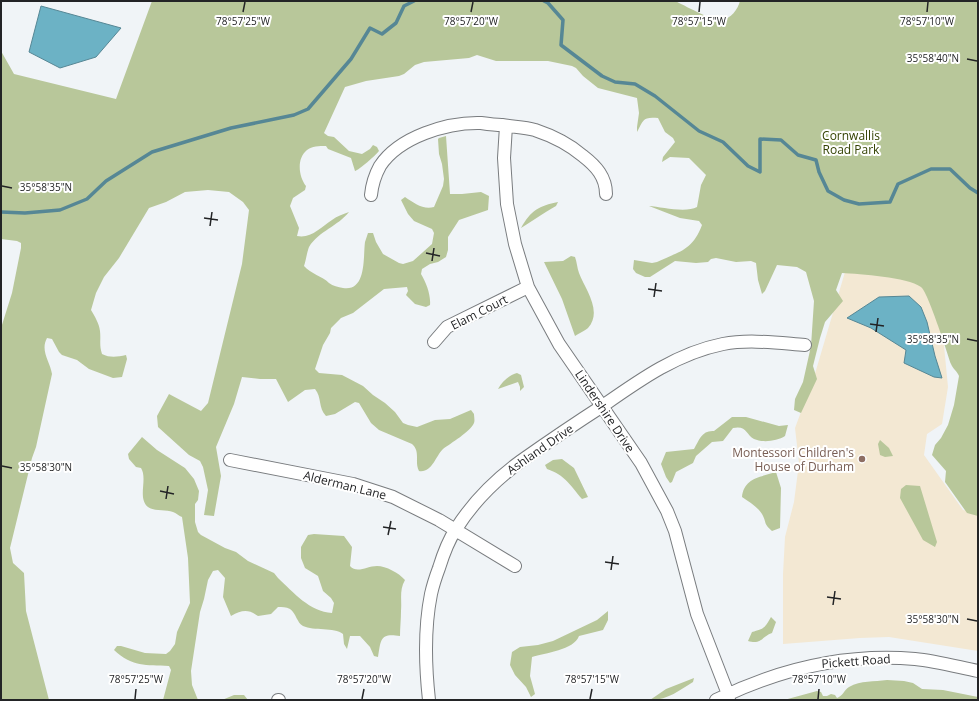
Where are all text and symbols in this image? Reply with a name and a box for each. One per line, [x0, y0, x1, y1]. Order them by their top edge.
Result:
text: 78°57'25"W [216, 14, 271, 28]
text: 78°57'20"W [444, 14, 499, 28]
text: 78°57'15"W [672, 14, 727, 28]
text: 78°57'10"W [900, 14, 955, 28]
text: 35°58'40"N [907, 51, 959, 65]
park label: Cornwallis Road Park [822, 127, 880, 158]
text: 35°58'35"N [20, 180, 72, 194]
street label: Elam Court [448, 290, 510, 334]
text: 35°58'35"N [907, 332, 959, 346]
street label: Lindershire Drive [571, 366, 639, 456]
street label: Ashland Drive [503, 420, 577, 478]
place label: Montessori Children's House of Durham [732, 444, 854, 475]
marker: Montessori Children's House of Durham [857, 454, 867, 464]
text: 35°58'30"N [20, 460, 72, 474]
street label: Alderman Lane [302, 466, 388, 504]
text: 35°58'30"N [907, 612, 959, 626]
street label: Pickett Road [821, 650, 891, 672]
text: 78°57'25"W [109, 672, 164, 686]
text: 78°57'20"W [337, 672, 392, 686]
text: 78°57'15"W [565, 672, 620, 686]
text: 78°57'10"W [792, 672, 847, 686]

